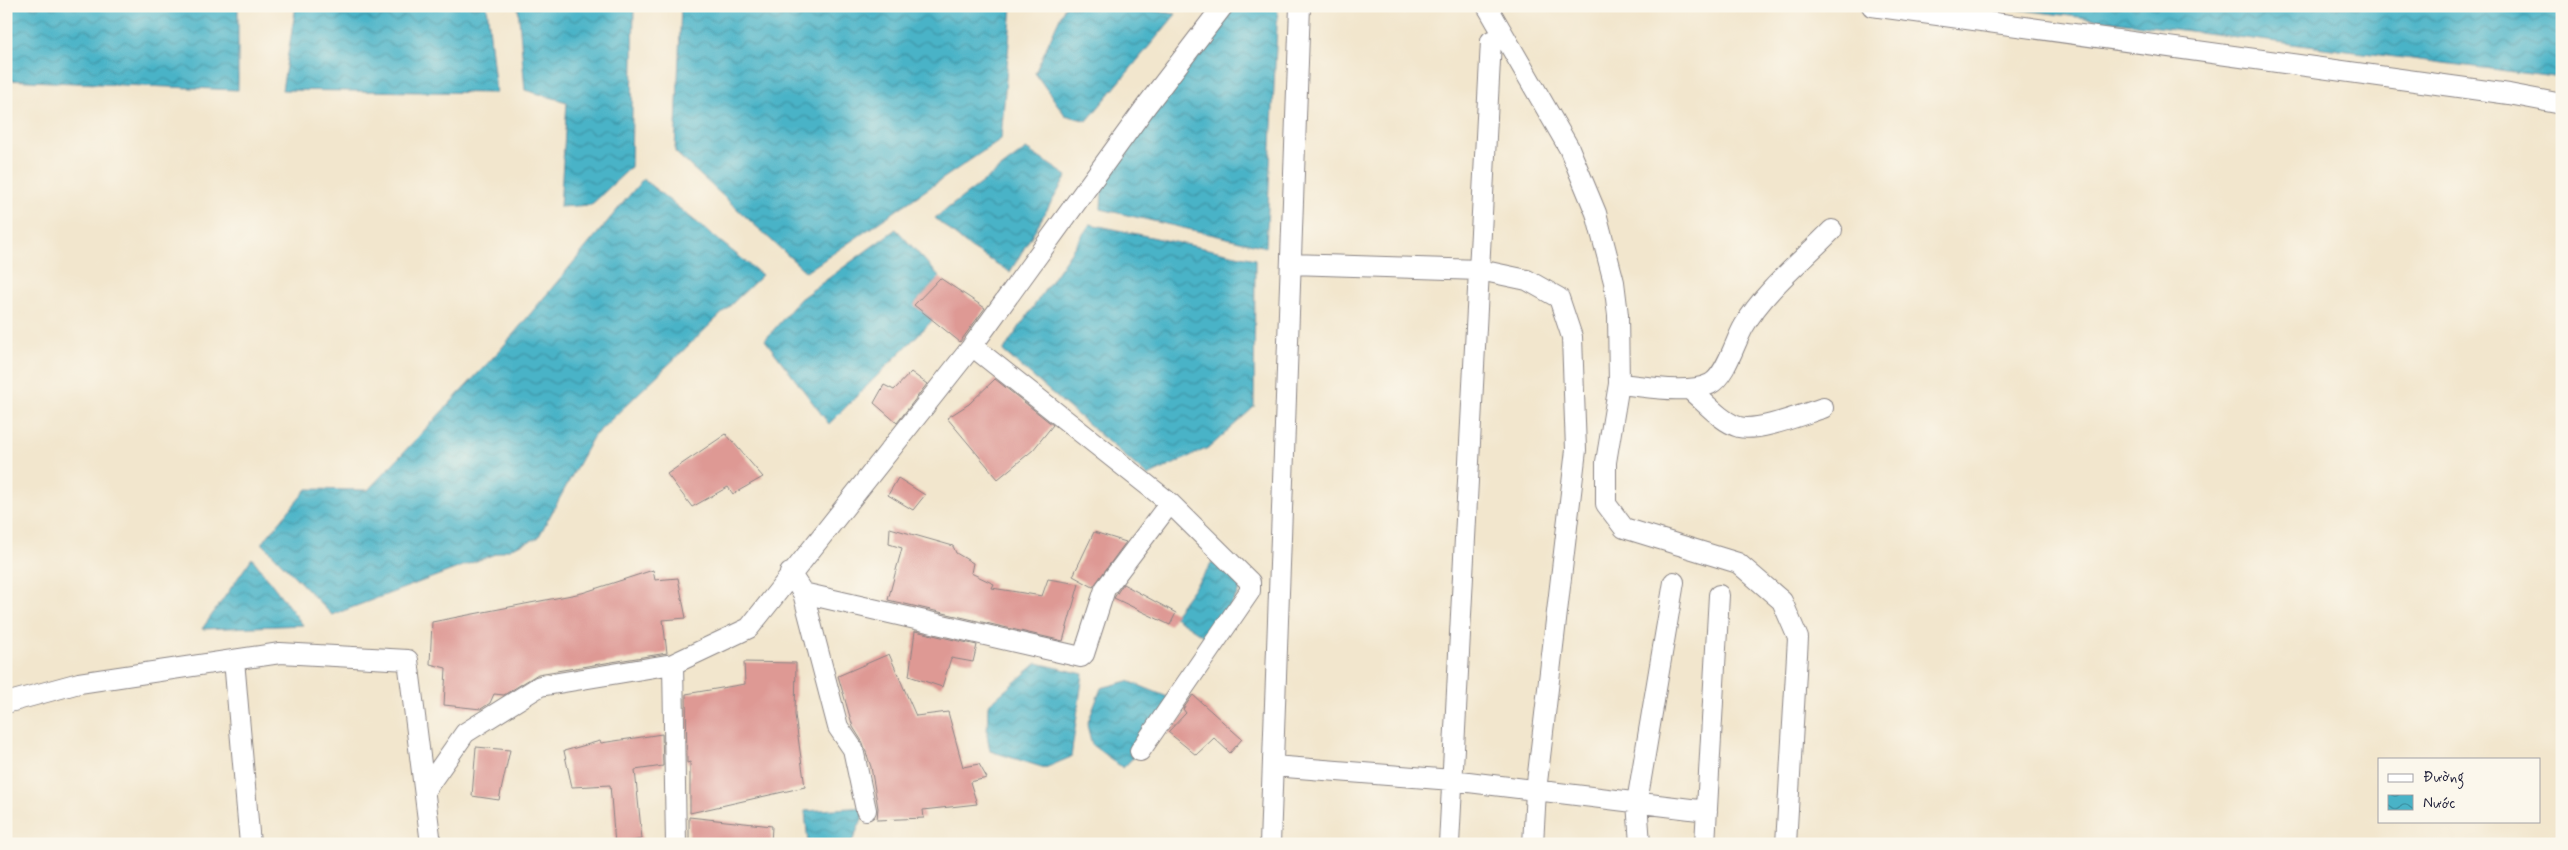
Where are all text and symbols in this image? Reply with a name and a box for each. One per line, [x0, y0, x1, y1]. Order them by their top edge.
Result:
legend [2378, 758, 2540, 822]
text: Đường [2423, 768, 2464, 789]
text: Nước [2423, 794, 2455, 814]

